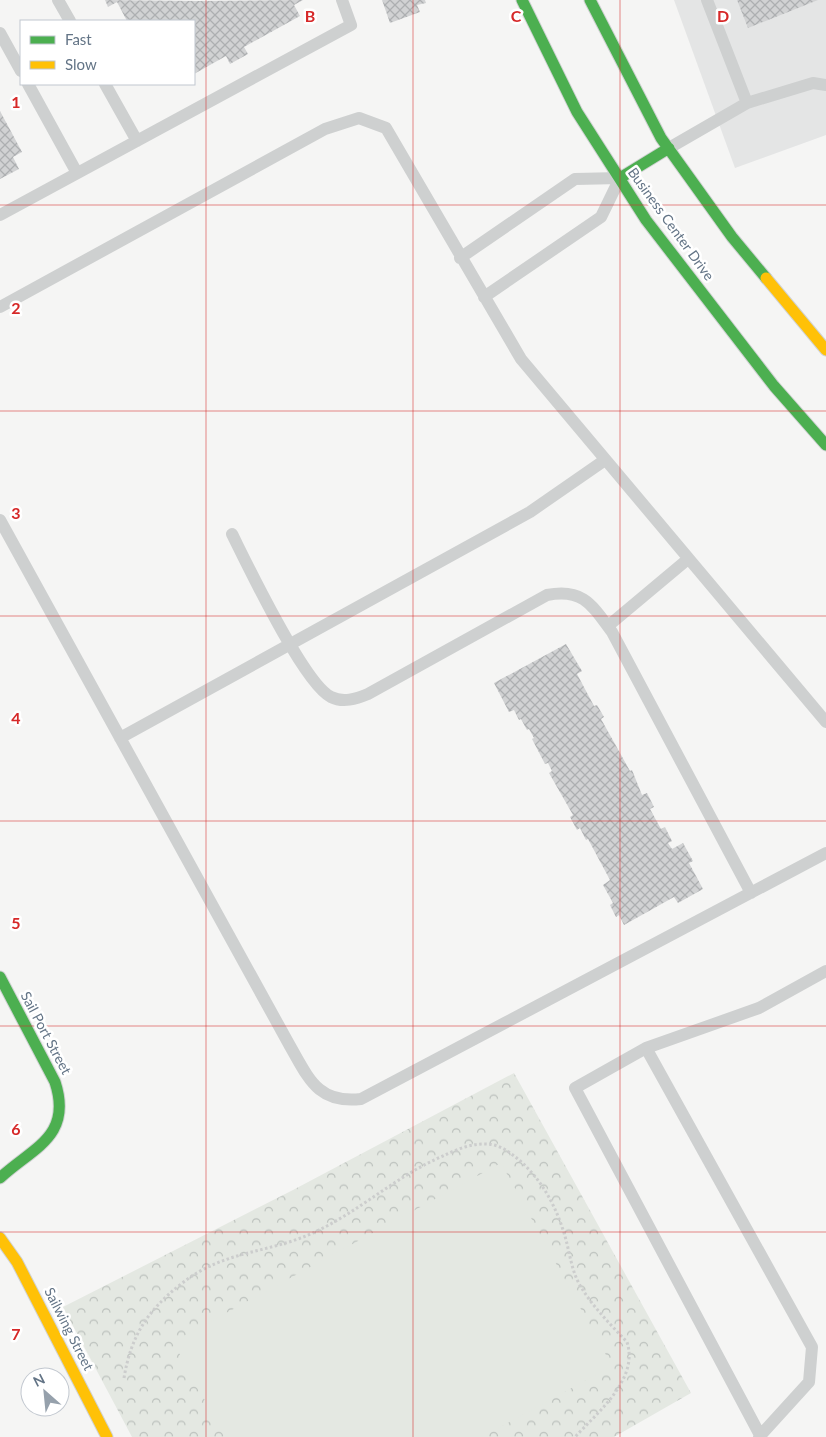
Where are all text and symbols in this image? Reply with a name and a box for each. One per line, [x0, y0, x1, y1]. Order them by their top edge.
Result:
text: B [305, 6, 315, 25]
text: C [511, 6, 522, 25]
text: D [717, 6, 729, 25]
legend [20, 20, 195, 85]
text: Fast [65, 30, 92, 48]
text: Slow [65, 55, 97, 73]
text: 1 [11, 92, 21, 111]
street label: Business Center Drive [625, 164, 718, 284]
text: 2 [11, 298, 21, 317]
text: 3 [11, 503, 21, 522]
text: 4 [11, 708, 21, 727]
text: 5 [11, 913, 21, 932]
street label: Sail Port Street [18, 988, 75, 1077]
text: 6 [11, 1119, 21, 1138]
street label: Sailwing Street [41, 1284, 98, 1373]
text: 7 [11, 1324, 21, 1343]
north arrow [20, 1367, 70, 1417]
text: N [30, 1370, 48, 1390]

